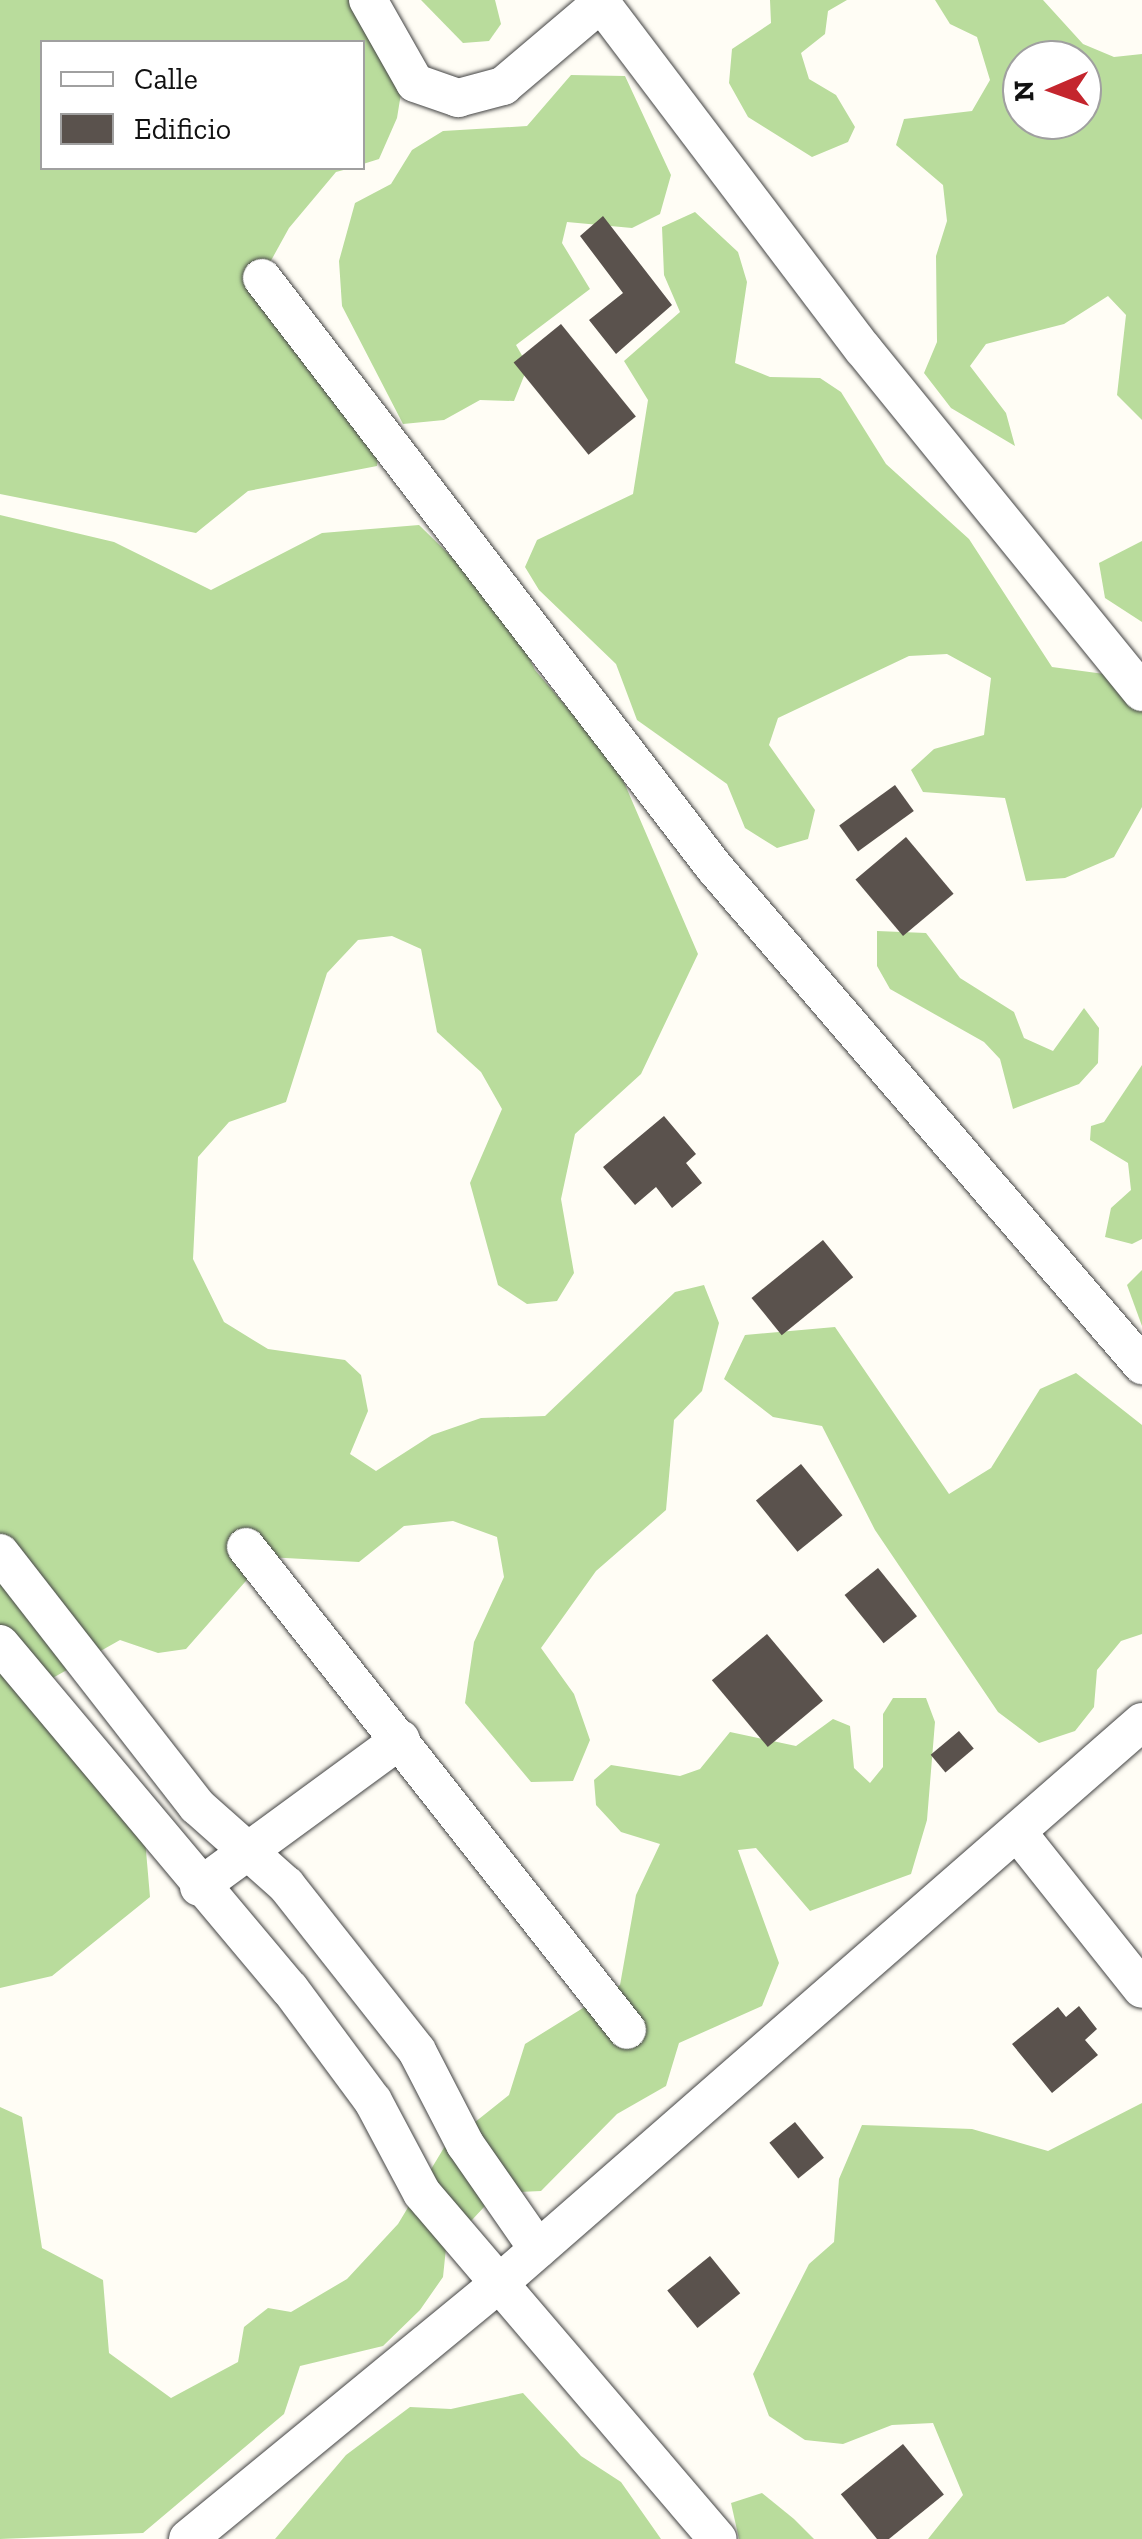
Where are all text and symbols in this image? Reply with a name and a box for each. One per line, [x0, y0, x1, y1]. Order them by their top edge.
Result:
legend [40, 40, 365, 170]
north arrow [1002, 40, 1102, 140]
text: Calle [134, 61, 198, 97]
text: N [1007, 80, 1040, 102]
text: Edificio [134, 111, 231, 147]

